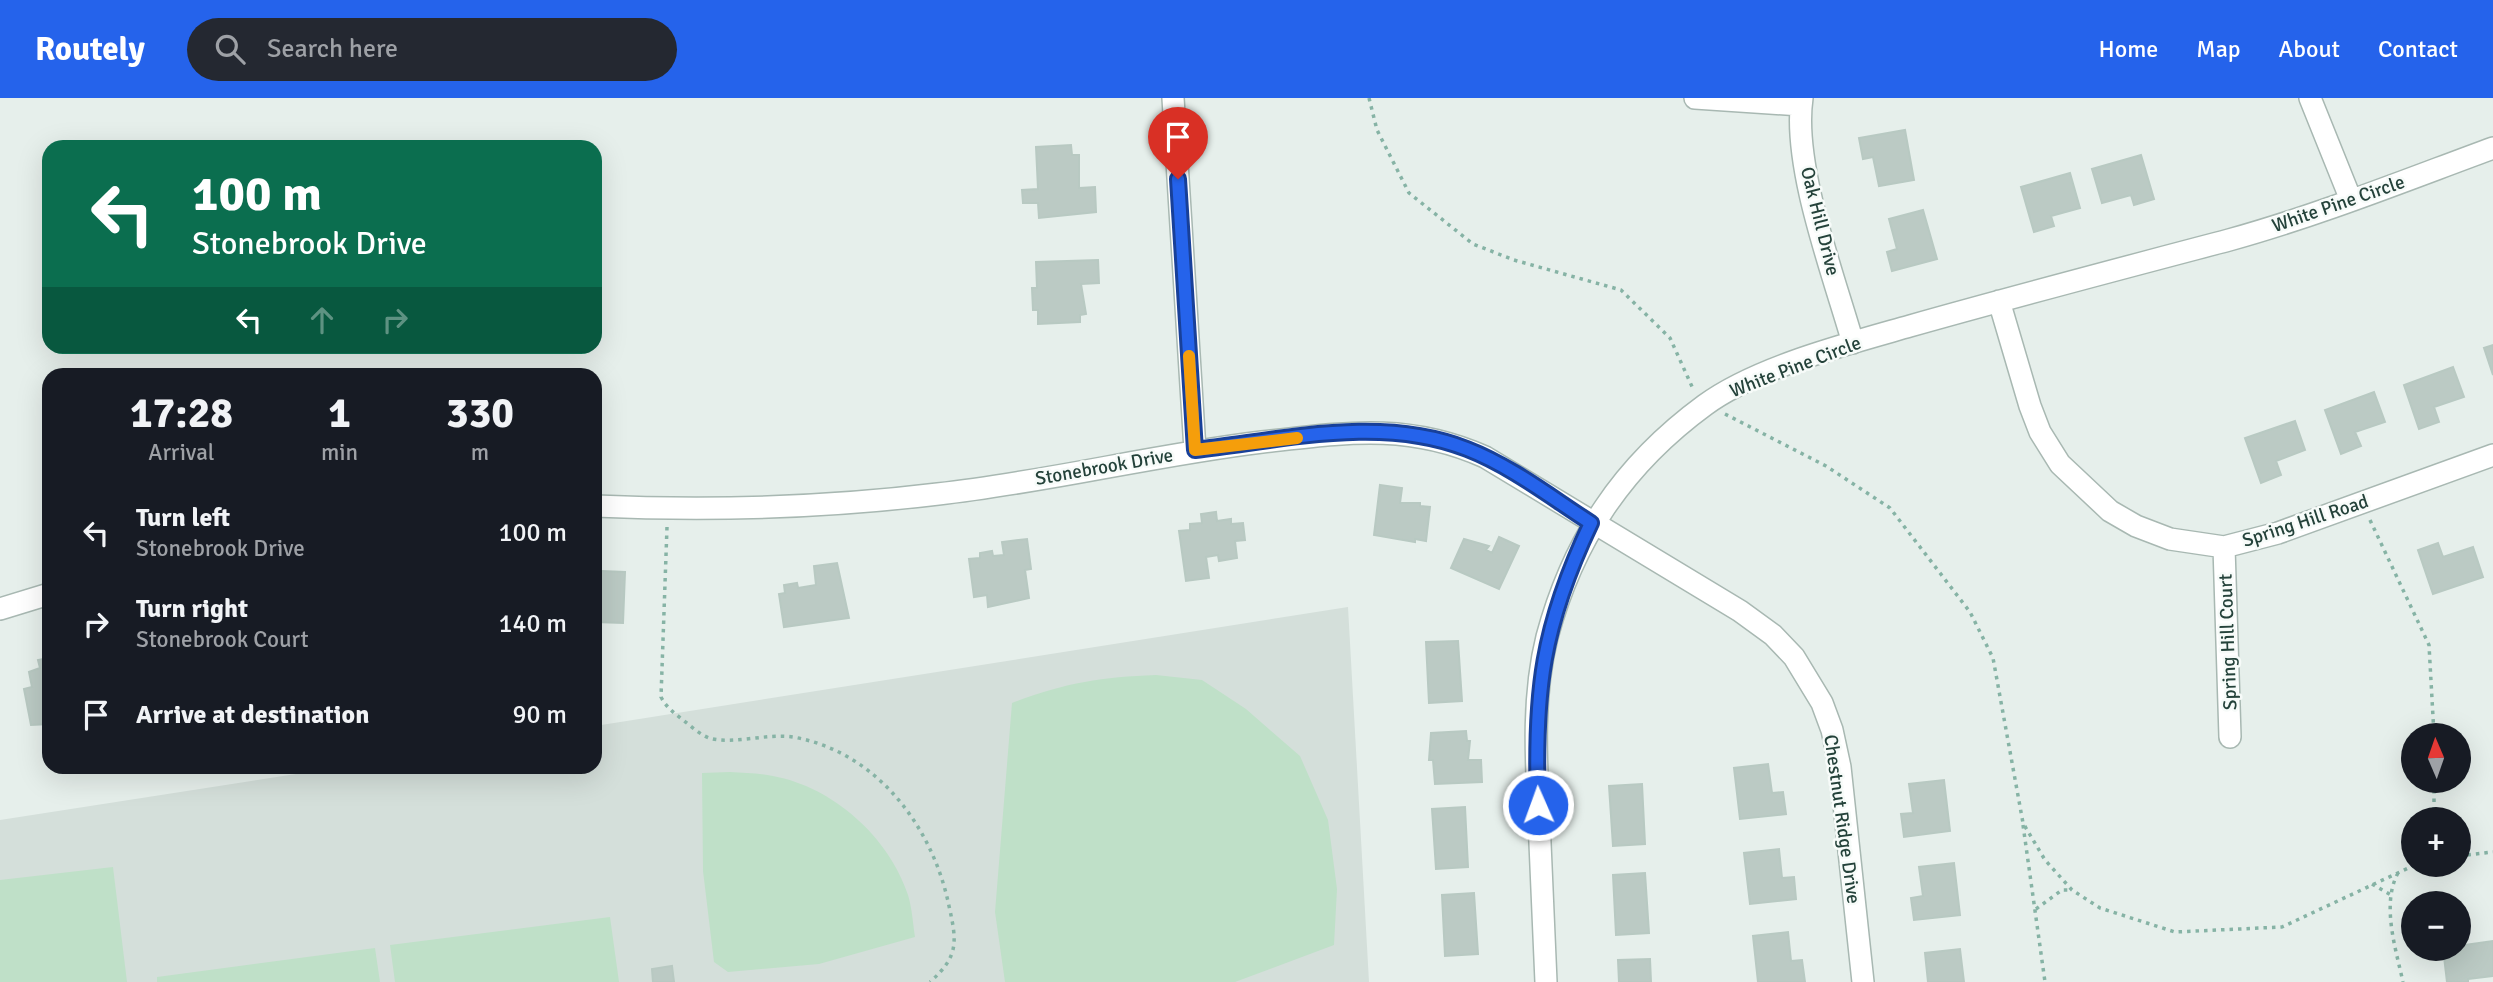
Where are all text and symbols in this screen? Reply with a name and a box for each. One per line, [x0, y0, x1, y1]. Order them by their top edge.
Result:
search box [187, 18, 677, 81]
text: Routely [35, 29, 145, 70]
icon: search [211, 30, 249, 68]
text: Search here [267, 33, 398, 65]
text: Home [2098, 34, 2158, 64]
text: Map [2196, 34, 2241, 64]
text: About [2279, 34, 2340, 64]
text: Contact [2378, 34, 2458, 64]
pin [1148, 107, 1208, 179]
icon: arrive [1159, 118, 1197, 156]
text: 100 m [192, 164, 322, 224]
street label: Oak Hill Drive [1795, 164, 1845, 278]
icon: left [77, 168, 168, 259]
street label: White Pine Circle [2269, 170, 2408, 238]
text: Stonebrook Drive [192, 224, 427, 263]
icon: left [230, 301, 268, 339]
icon: ahead [303, 301, 341, 339]
icon: right [376, 301, 414, 339]
street label: White Pine Circle [1726, 331, 1864, 403]
text: 17:28 [130, 388, 233, 439]
text: 1 [328, 388, 351, 439]
text: 330 [446, 388, 514, 439]
text: Arrival [148, 438, 215, 467]
text: min [321, 438, 358, 467]
text: m [471, 438, 489, 467]
street label: Stonebrook Drive [1033, 443, 1175, 491]
street label: Spring Hill Road [2239, 489, 2372, 553]
text: Turn left [136, 502, 230, 534]
icon: left [77, 514, 115, 552]
text: 100 m [498, 517, 567, 549]
text: Stonebrook Drive [136, 534, 305, 563]
street label: Spring Hill Court [2214, 573, 2242, 711]
text: Turn right [136, 593, 248, 625]
icon: right [77, 605, 115, 643]
text: 140 m [498, 608, 567, 640]
text: Stonebrook Court [136, 625, 309, 654]
icon: arrive [77, 696, 115, 734]
text: Arrive at destination [136, 699, 369, 731]
text: 90 m [512, 699, 567, 731]
north arrow [2401, 723, 2471, 793]
map controls [2401, 723, 2471, 961]
street label: Chestnut Ridge Drive [1818, 733, 1866, 905]
position arrow [1501, 768, 1575, 842]
button: + [2401, 807, 2471, 877]
button: − [2401, 891, 2471, 961]

